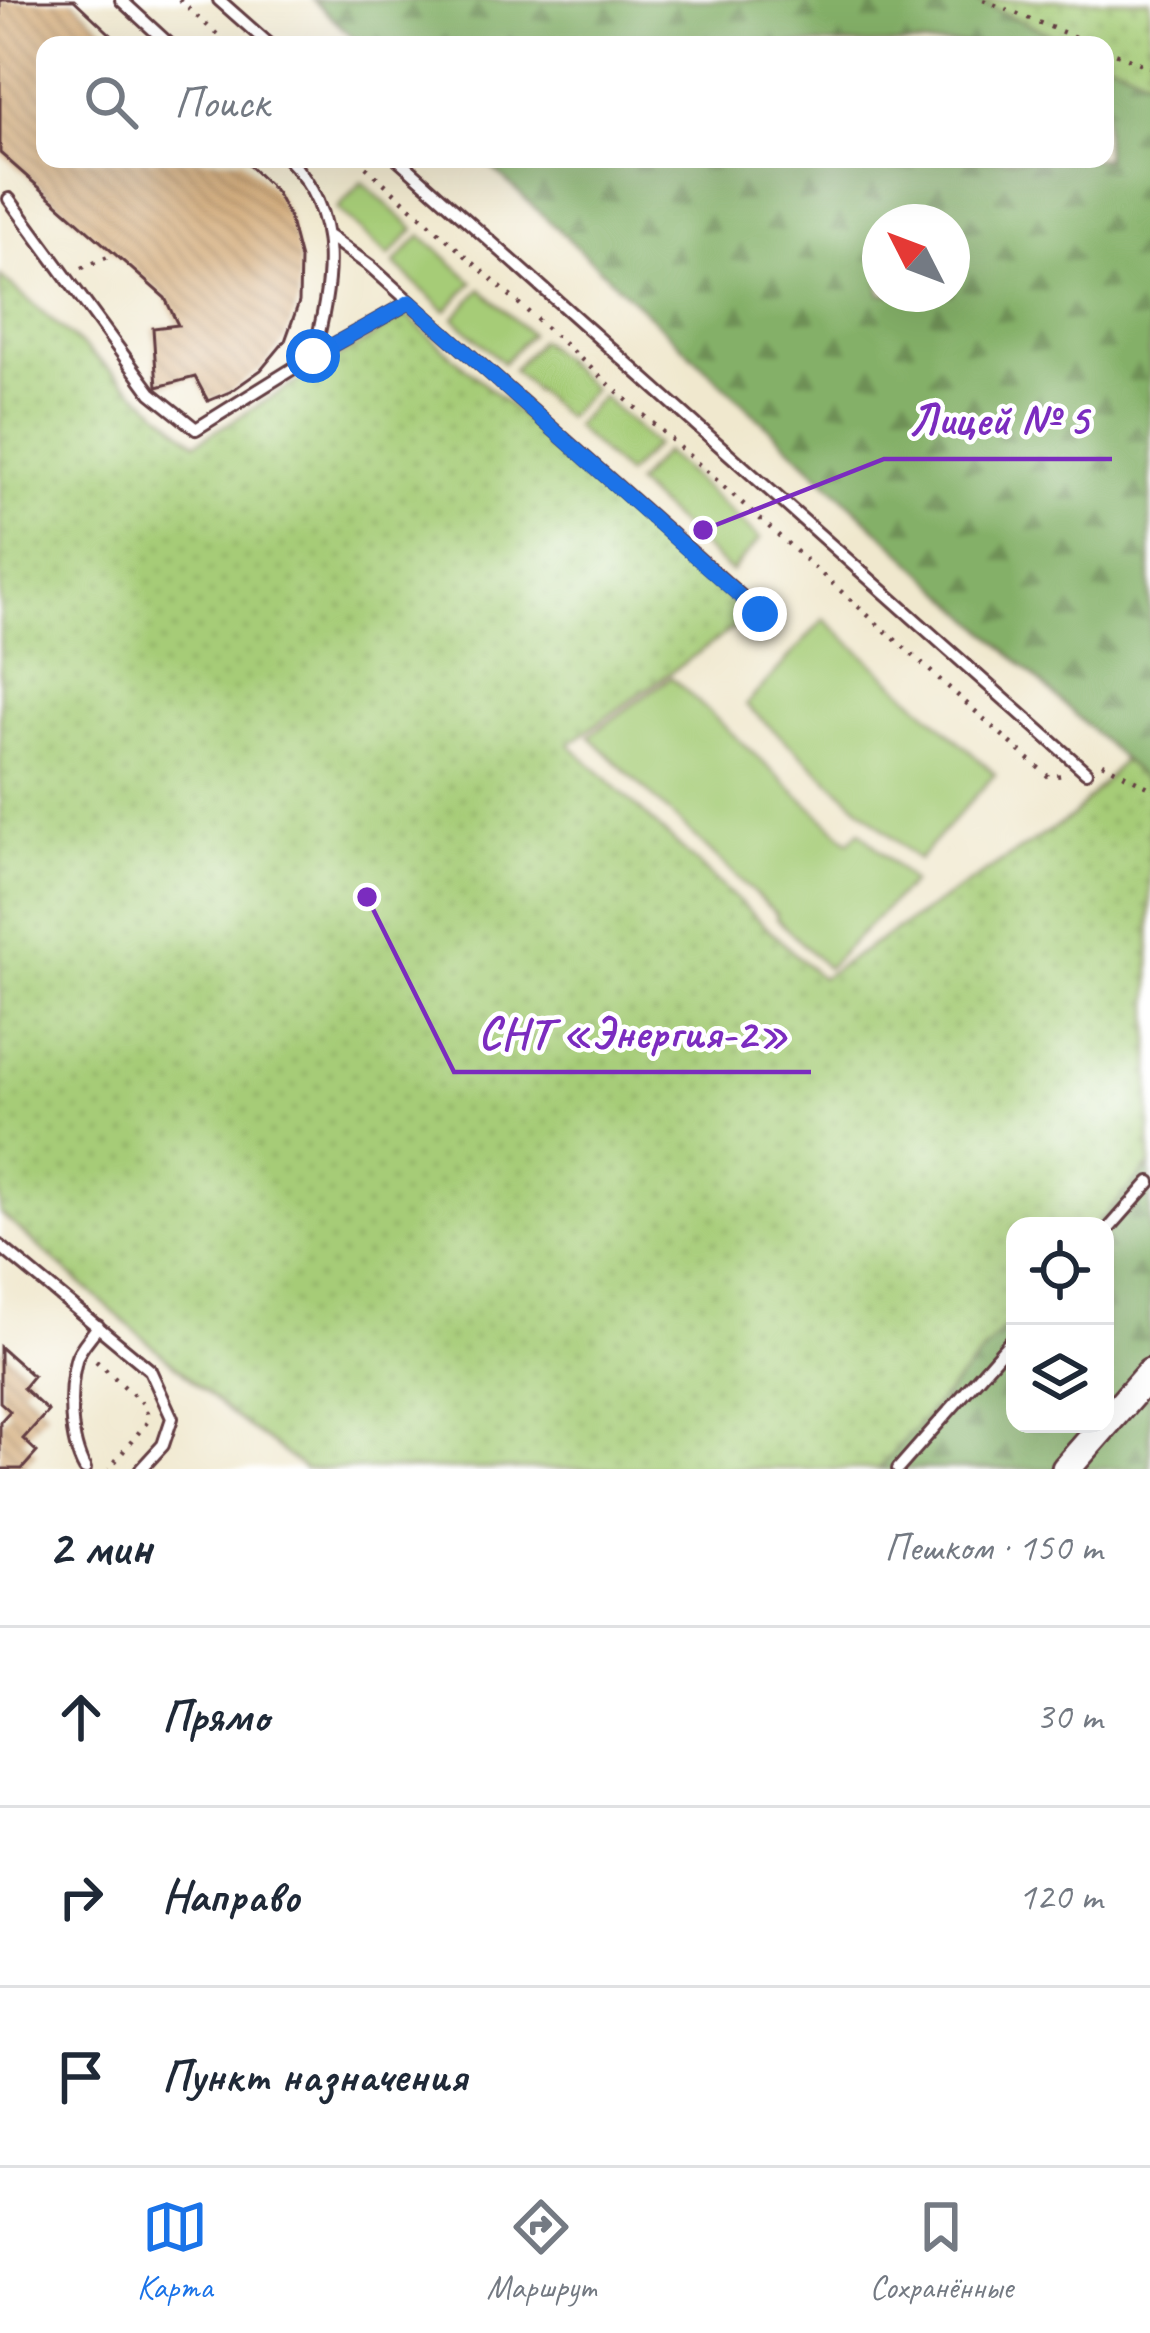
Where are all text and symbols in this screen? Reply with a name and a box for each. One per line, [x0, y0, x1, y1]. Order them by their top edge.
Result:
search box [36, 36, 1114, 168]
icon: search [78, 69, 144, 135]
text: Поиск [174, 74, 269, 131]
north arrow [862, 204, 970, 312]
route start [286, 329, 340, 383]
callout: Лицей № 5 [884, 378, 1112, 459]
text: Лицей № 5 [908, 391, 1092, 448]
route end [733, 587, 787, 641]
callout: СНТ «Энергия-2» [454, 991, 811, 1072]
text: СНТ «Энергия-2» [478, 1005, 788, 1062]
map controls [1006, 1217, 1114, 1433]
button: locate [1006, 1217, 1114, 1325]
button: layers [1006, 1325, 1114, 1433]
text: 2 мин [48, 1515, 152, 1579]
text: Пешком · 150 m [884, 1523, 1102, 1572]
icon: ahead [48, 1684, 114, 1750]
text: Прямо [162, 1688, 269, 1745]
text: 30 m [1036, 1692, 1102, 1741]
icon: right [48, 1864, 114, 1930]
text: Направо [162, 1868, 300, 1925]
text: 120 m [1018, 1872, 1102, 1921]
icon: arrive [48, 2044, 114, 2110]
text: Пункт назначения [162, 2048, 467, 2105]
tab: Карта [137, 2194, 213, 2308]
tab: Маршрут [487, 2194, 596, 2308]
tab: Сохранённые [870, 2194, 1013, 2308]

